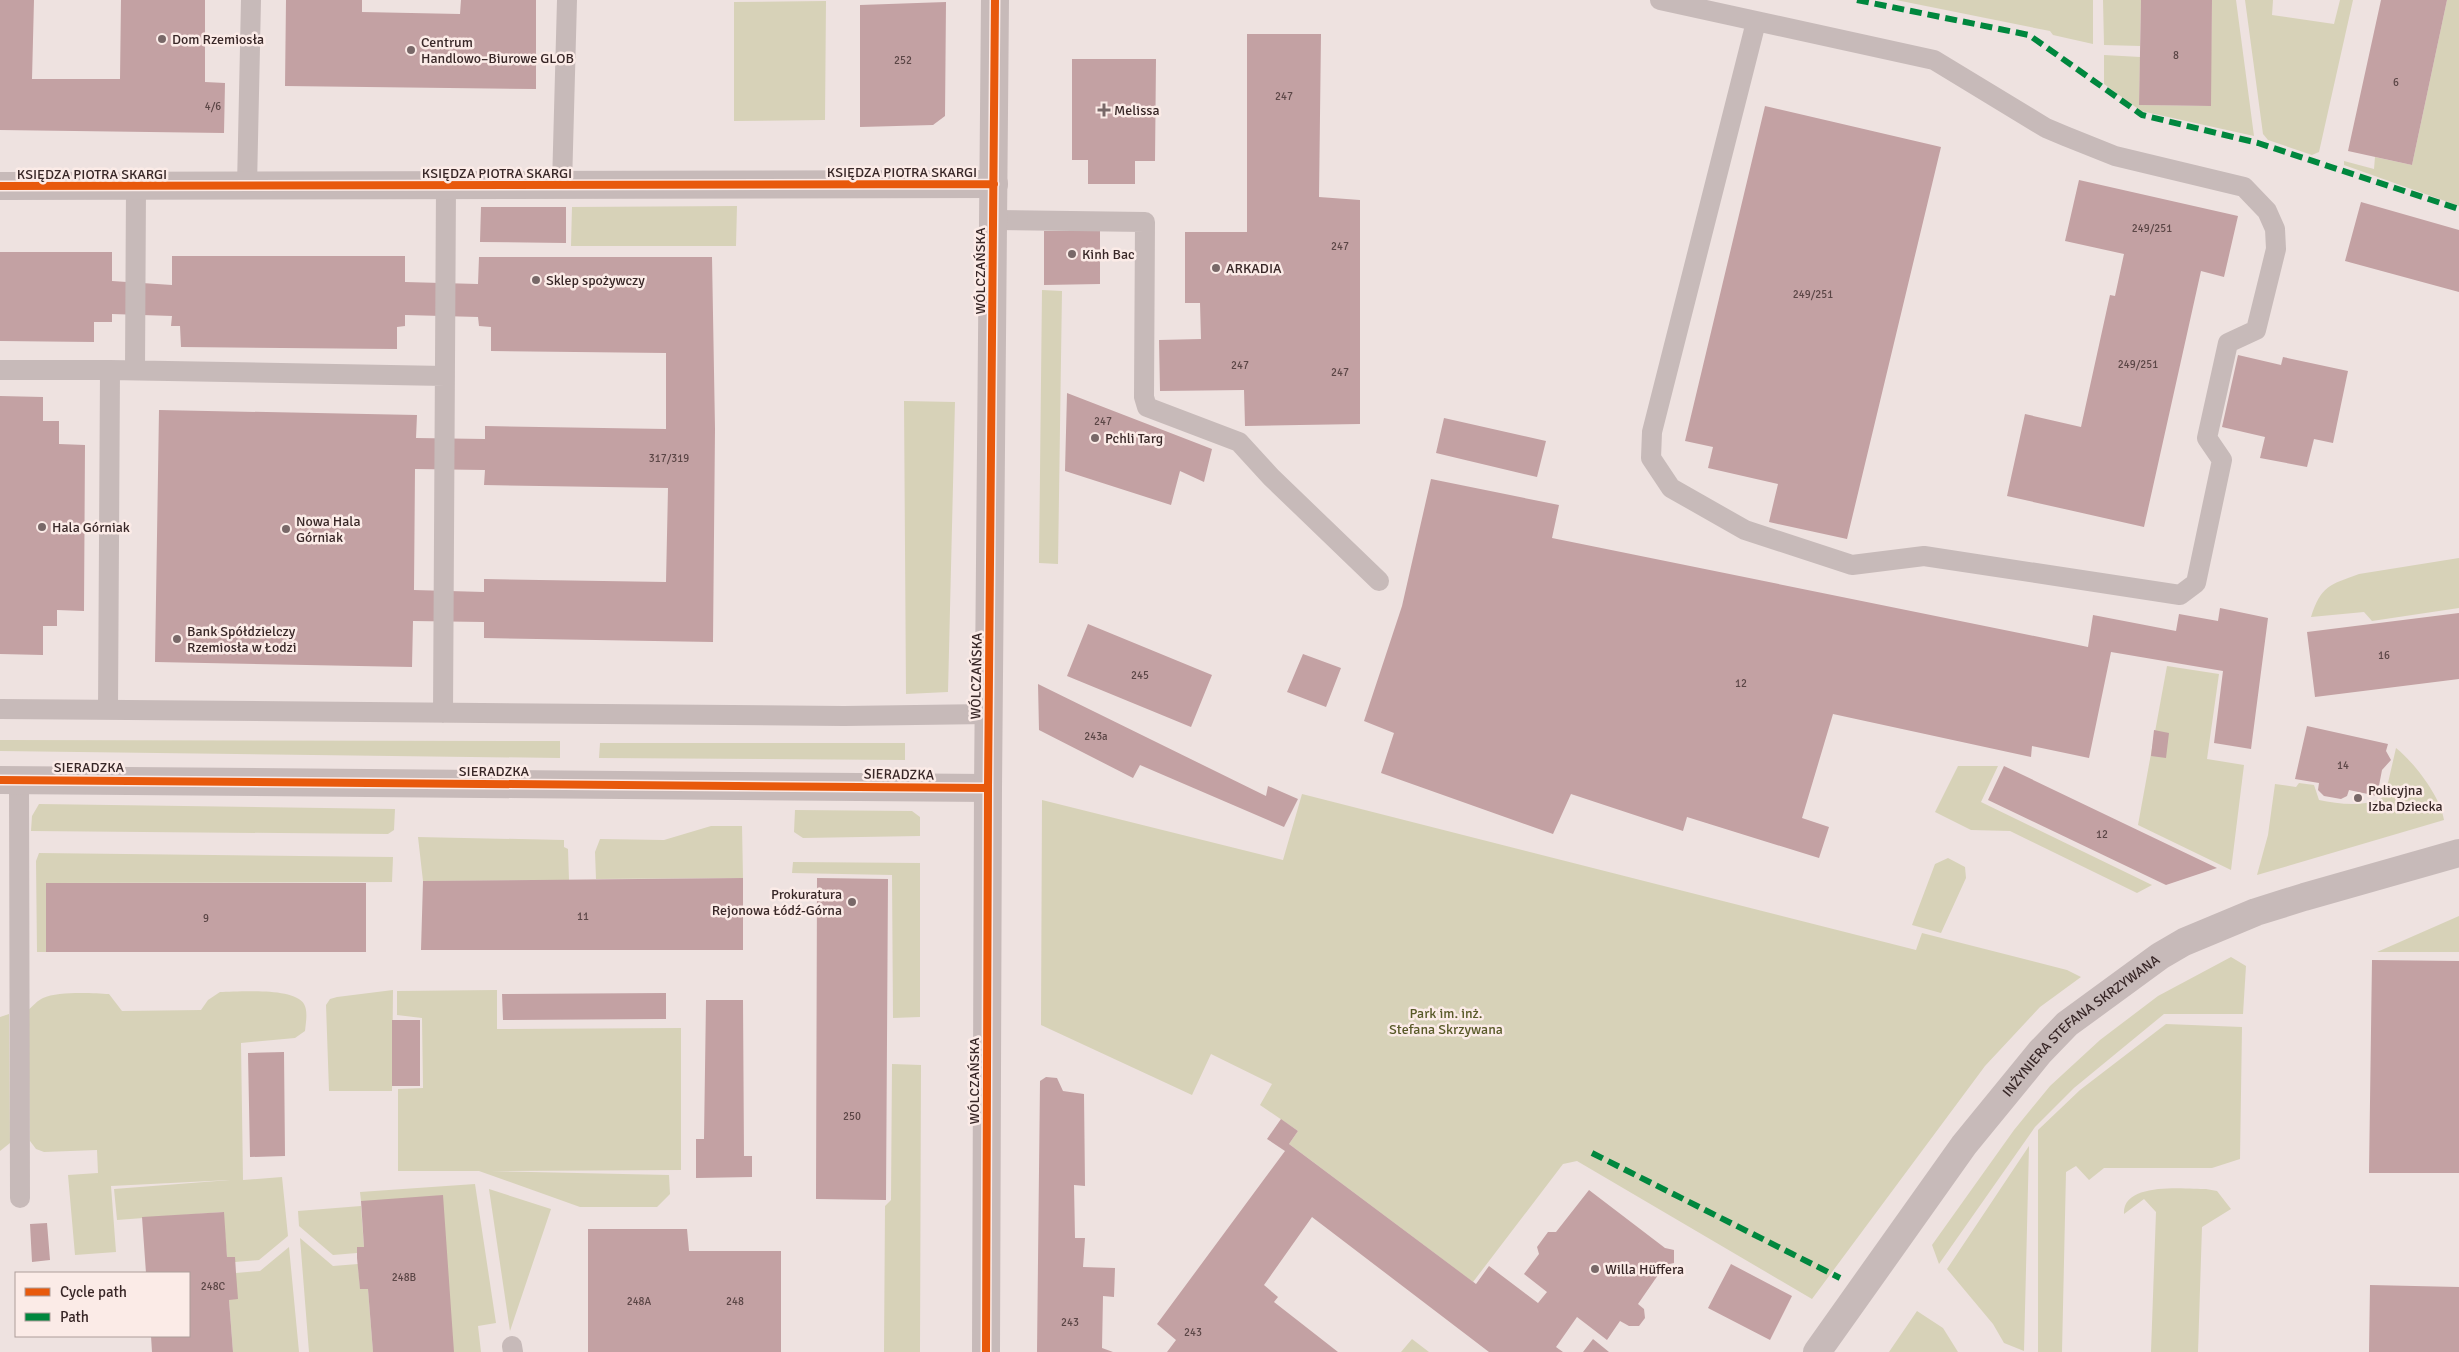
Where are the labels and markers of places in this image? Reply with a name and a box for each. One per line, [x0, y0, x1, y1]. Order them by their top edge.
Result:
place label: Dom Rzemiosła [172, 31, 264, 48]
marker: Dom Rzemiosła [156, 33, 168, 45]
place label: Centrum Handlowo–Biurowe GLOB [421, 34, 574, 67]
marker: Centrum Handlowo–Biurowe GLOB [405, 44, 417, 56]
place label: Melissa [1114, 102, 1160, 119]
marker: Melissa [1098, 104, 1110, 116]
place label: Kinh Bac [1082, 246, 1135, 263]
marker: Kinh Bac [1066, 248, 1078, 260]
place label: ARKADIA [1226, 260, 1282, 277]
marker: ARKADIA [1210, 262, 1222, 274]
place label: Sklep spożywczy [546, 272, 645, 289]
marker: Sklep spożywczy [530, 274, 542, 286]
place label: Pchli Targ [1105, 430, 1163, 447]
marker: Pchli Targ [1089, 432, 1101, 444]
place label: Nowa Hala Górniak [296, 513, 361, 546]
place label: Hala Górniak [52, 519, 130, 536]
marker: Hala Górniak [36, 521, 48, 533]
marker: Nowa Hala Górniak [280, 523, 292, 535]
place label: Bank Spółdzielczy Rzemiosła w Łodzi [187, 623, 297, 656]
marker: Bank Spółdzielczy Rzemiosła w Łodzi [171, 633, 183, 645]
place label: Policyjna Izba Dziecka [2368, 782, 2443, 815]
marker: Policyjna Izba Dziecka [2352, 792, 2364, 804]
place label: Prokuratura Rejonowa Łódź-Górna [712, 886, 842, 919]
marker: Prokuratura Rejonowa Łódź-Górna [846, 896, 858, 908]
place label: Willa Hüffera [1605, 1261, 1684, 1278]
marker: Willa Hüffera [1589, 1263, 1601, 1275]

